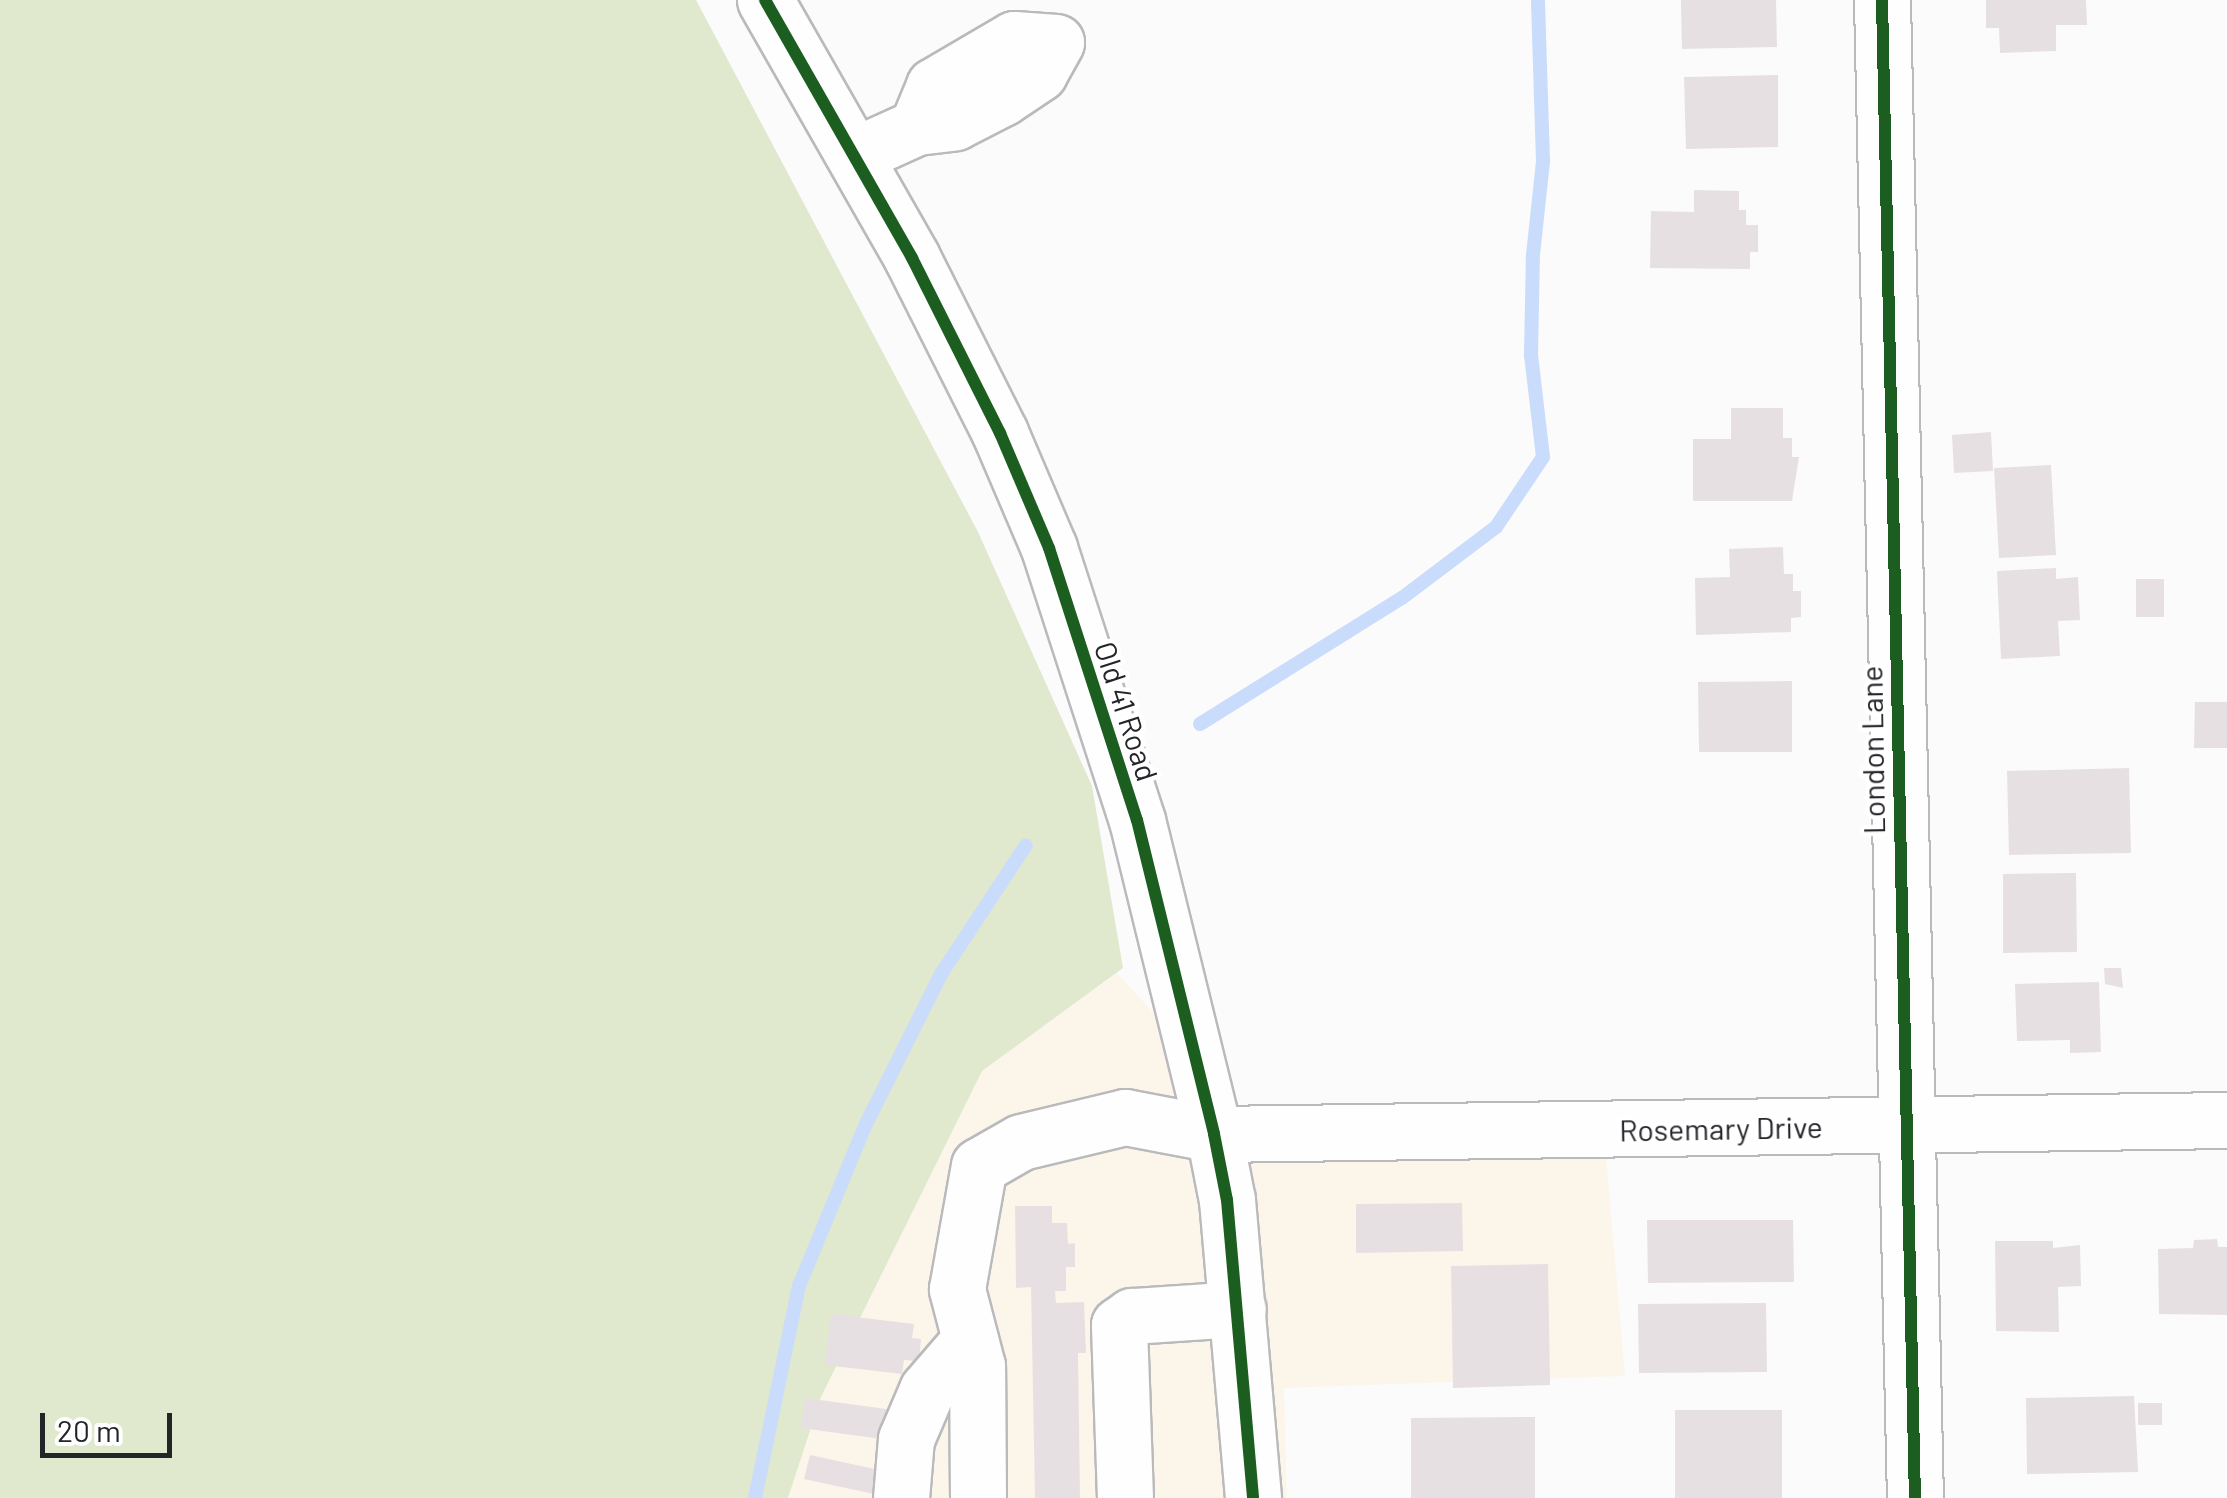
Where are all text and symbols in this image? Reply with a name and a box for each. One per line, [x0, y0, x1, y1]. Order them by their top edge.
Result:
street label: Old 41 Road [1088, 637, 1166, 785]
street label: London Lane [1853, 665, 1891, 835]
street label: Rosemary Drive [1619, 1108, 1823, 1148]
scale bar [45, 1393, 178, 1455]
text: 20 m [57, 1412, 121, 1448]

